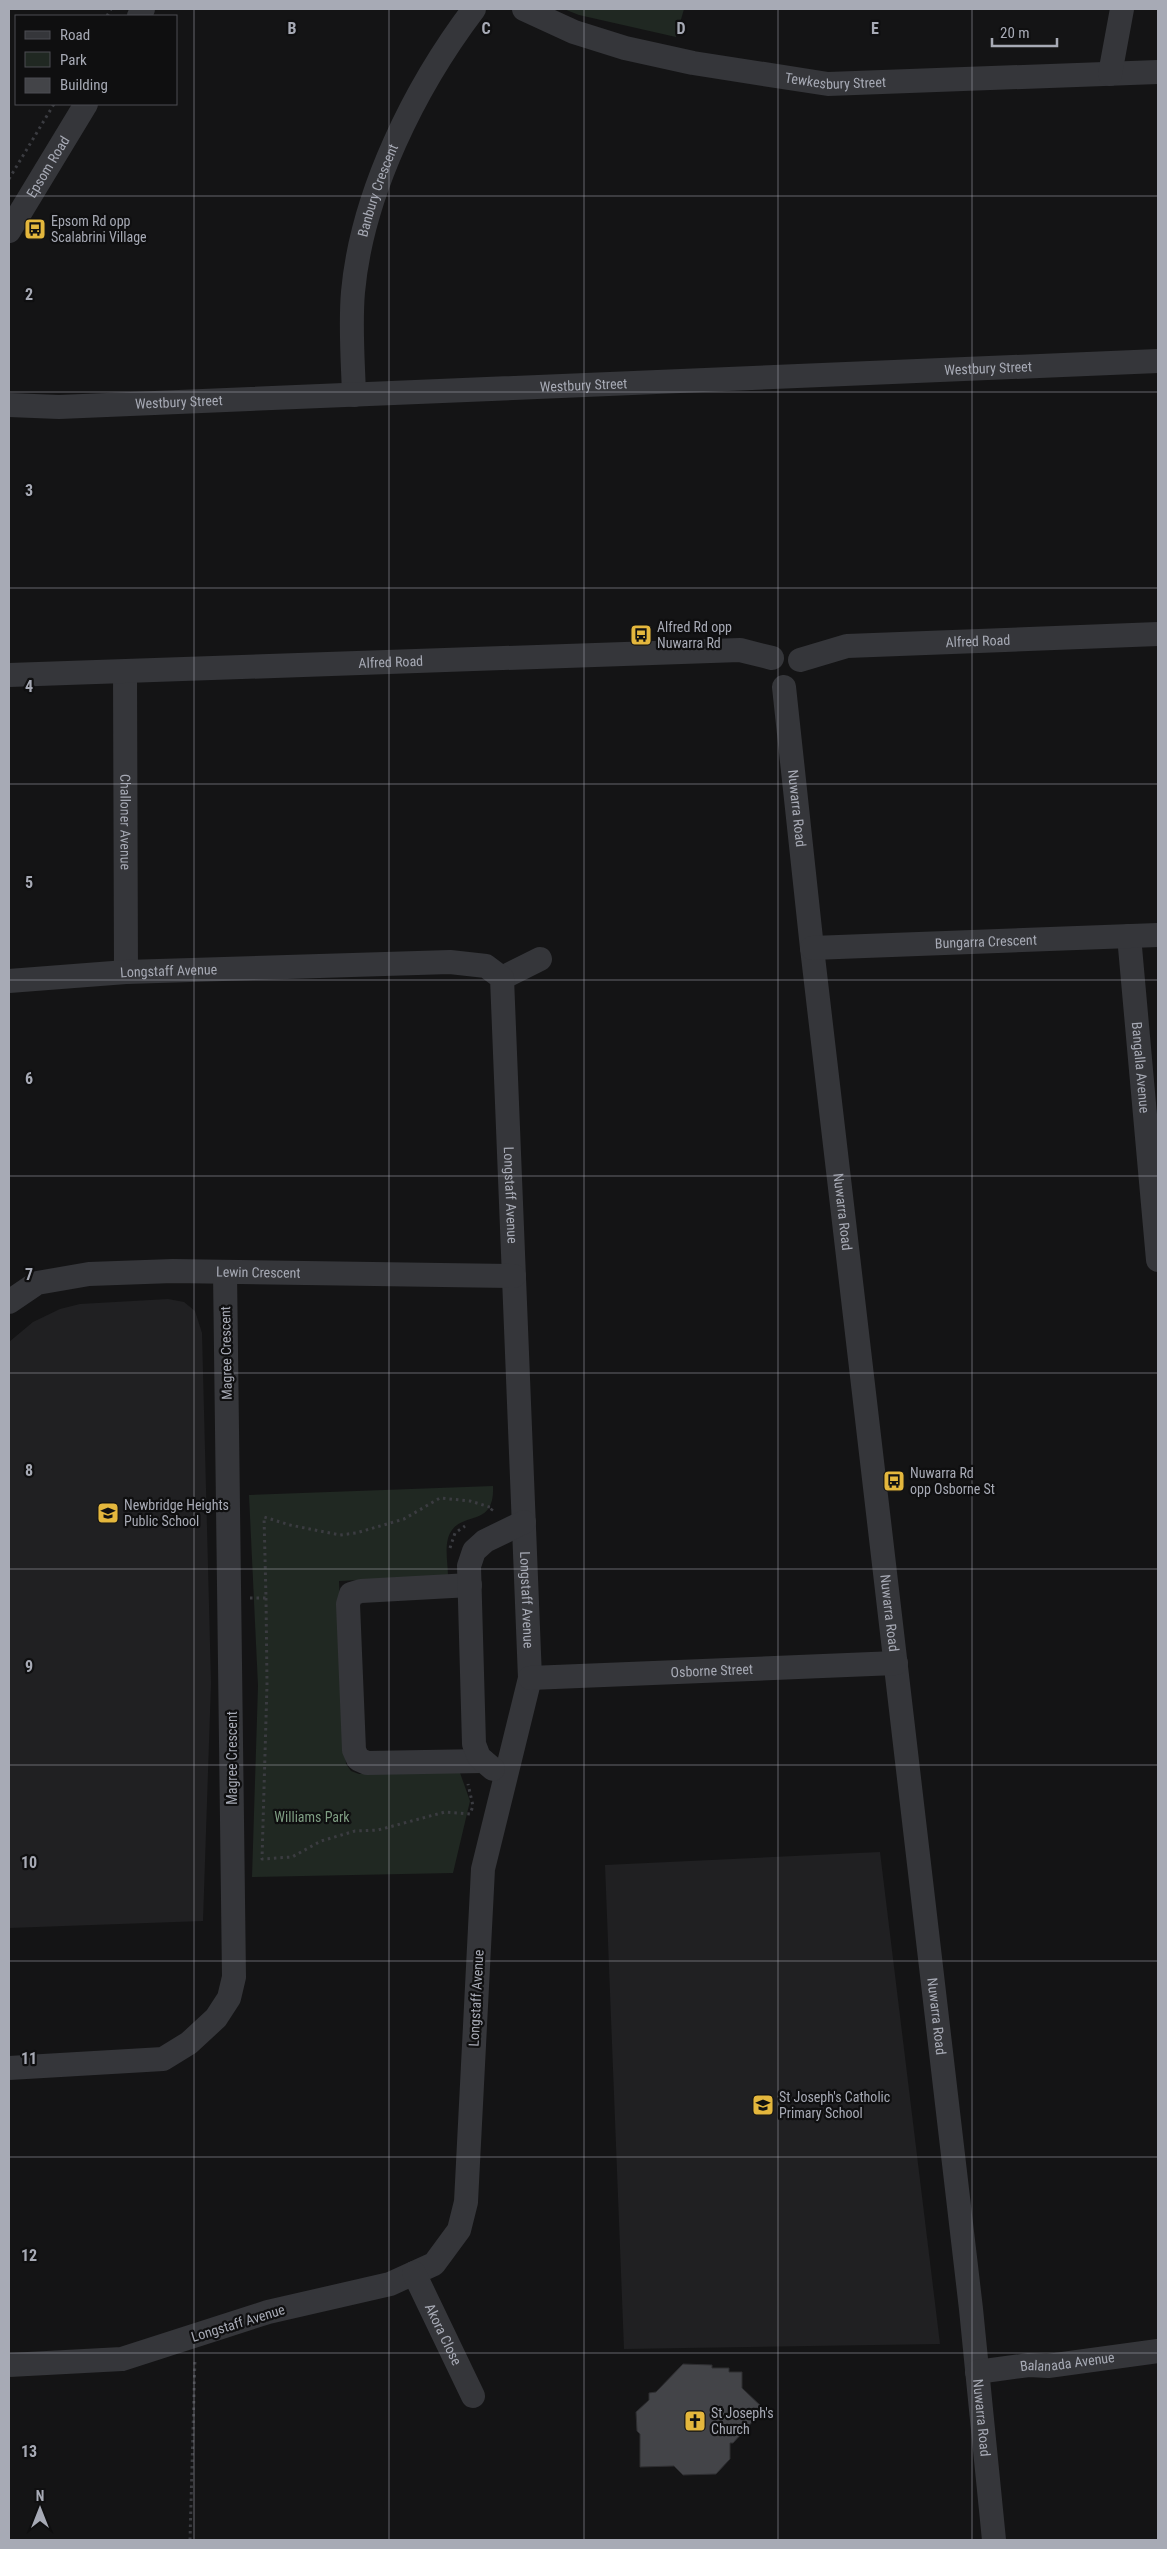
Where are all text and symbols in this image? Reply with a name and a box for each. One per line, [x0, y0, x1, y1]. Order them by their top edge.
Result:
legend [15, 15, 178, 105]
scale bar [992, 15, 1057, 47]
text: B [288, 19, 297, 38]
text: C [481, 19, 491, 38]
text: D [676, 19, 686, 38]
text: E [871, 19, 879, 38]
text: 20 m [1000, 24, 1030, 42]
text: Road [60, 26, 90, 44]
text: Park [60, 51, 87, 69]
street label: Tewkesbury Street [784, 69, 886, 92]
text: Building [60, 76, 108, 94]
street label: Epsom Road [23, 133, 73, 201]
street label: Banbury Crescent [354, 141, 401, 238]
place label: Epsom Rd opp Scalabrini Village [51, 213, 147, 245]
bus stop icon: Epsom Rd opp Scalabrini Village [23, 217, 47, 241]
text: 2 [25, 285, 33, 304]
street label: Westbury Street [944, 358, 1032, 378]
street label: Westbury Street [539, 375, 628, 395]
street label: Westbury Street [135, 392, 223, 412]
text: 3 [25, 481, 33, 500]
place label: Alfred Rd opp Nuwarra Rd [657, 619, 732, 651]
bus stop icon: Alfred Rd opp Nuwarra Rd [629, 623, 653, 647]
street label: Alfred Road [945, 632, 1011, 650]
street label: Alfred Road [358, 653, 423, 671]
text: 4 [25, 677, 33, 696]
street label: Nuwarra Road [785, 769, 809, 848]
street label: Challoner Avenue [117, 774, 134, 870]
text: 5 [25, 873, 33, 892]
street label: Bungarra Crescent [935, 932, 1037, 951]
street label: Longstaff Avenue [120, 961, 218, 980]
street label: Bangalla Avenue [1129, 1021, 1153, 1114]
text: 6 [25, 1069, 33, 1088]
street label: Longstaff Avenue [501, 1146, 521, 1244]
street label: Nuwarra Road [830, 1172, 855, 1251]
street label: Lewin Crescent [216, 1264, 301, 1281]
text: 7 [25, 1265, 33, 1284]
street label: Magree Crescent [217, 1306, 235, 1400]
text: 8 [25, 1461, 33, 1480]
place label: Nuwarra Rd opp Osborne St [910, 1465, 995, 1497]
bus stop icon: Nuwarra Rd opp Osborne St [882, 1469, 906, 1493]
place label: Newbridge Heights Public School [124, 1497, 229, 1529]
school or university icon: Newbridge Heights Public School [96, 1501, 120, 1525]
street label: Longstaff Avenue [517, 1551, 537, 1649]
street label: Nuwarra Road [877, 1573, 902, 1652]
text: 9 [25, 1657, 33, 1676]
street label: Osborne Street [670, 1661, 753, 1680]
street label: Magree Crescent [224, 1711, 240, 1805]
park label: Williams Park [274, 1809, 350, 1825]
text: 10 [21, 1853, 37, 1872]
street label: Longstaff Avenue [465, 1949, 487, 2047]
street label: Nuwarra Road [924, 1977, 949, 2056]
text: 11 [21, 2049, 37, 2068]
place label: St Joseph's Catholic Primary School [779, 2089, 890, 2121]
school or university icon: St Joseph's Catholic Primary School [751, 2093, 775, 2117]
text: 12 [21, 2246, 37, 2265]
street label: Longstaff Avenue [189, 2301, 287, 2345]
street label: Akora Close [422, 2301, 465, 2368]
street label: Balanada Avenue [1019, 2349, 1116, 2374]
street label: Nuwarra Road [970, 2378, 994, 2457]
place label: St Joseph's Church [711, 2405, 774, 2437]
church icon: St Joseph's Church [683, 2409, 707, 2433]
text: 13 [21, 2442, 37, 2461]
north arrow [15, 2484, 65, 2534]
text: N [36, 2488, 44, 2504]

